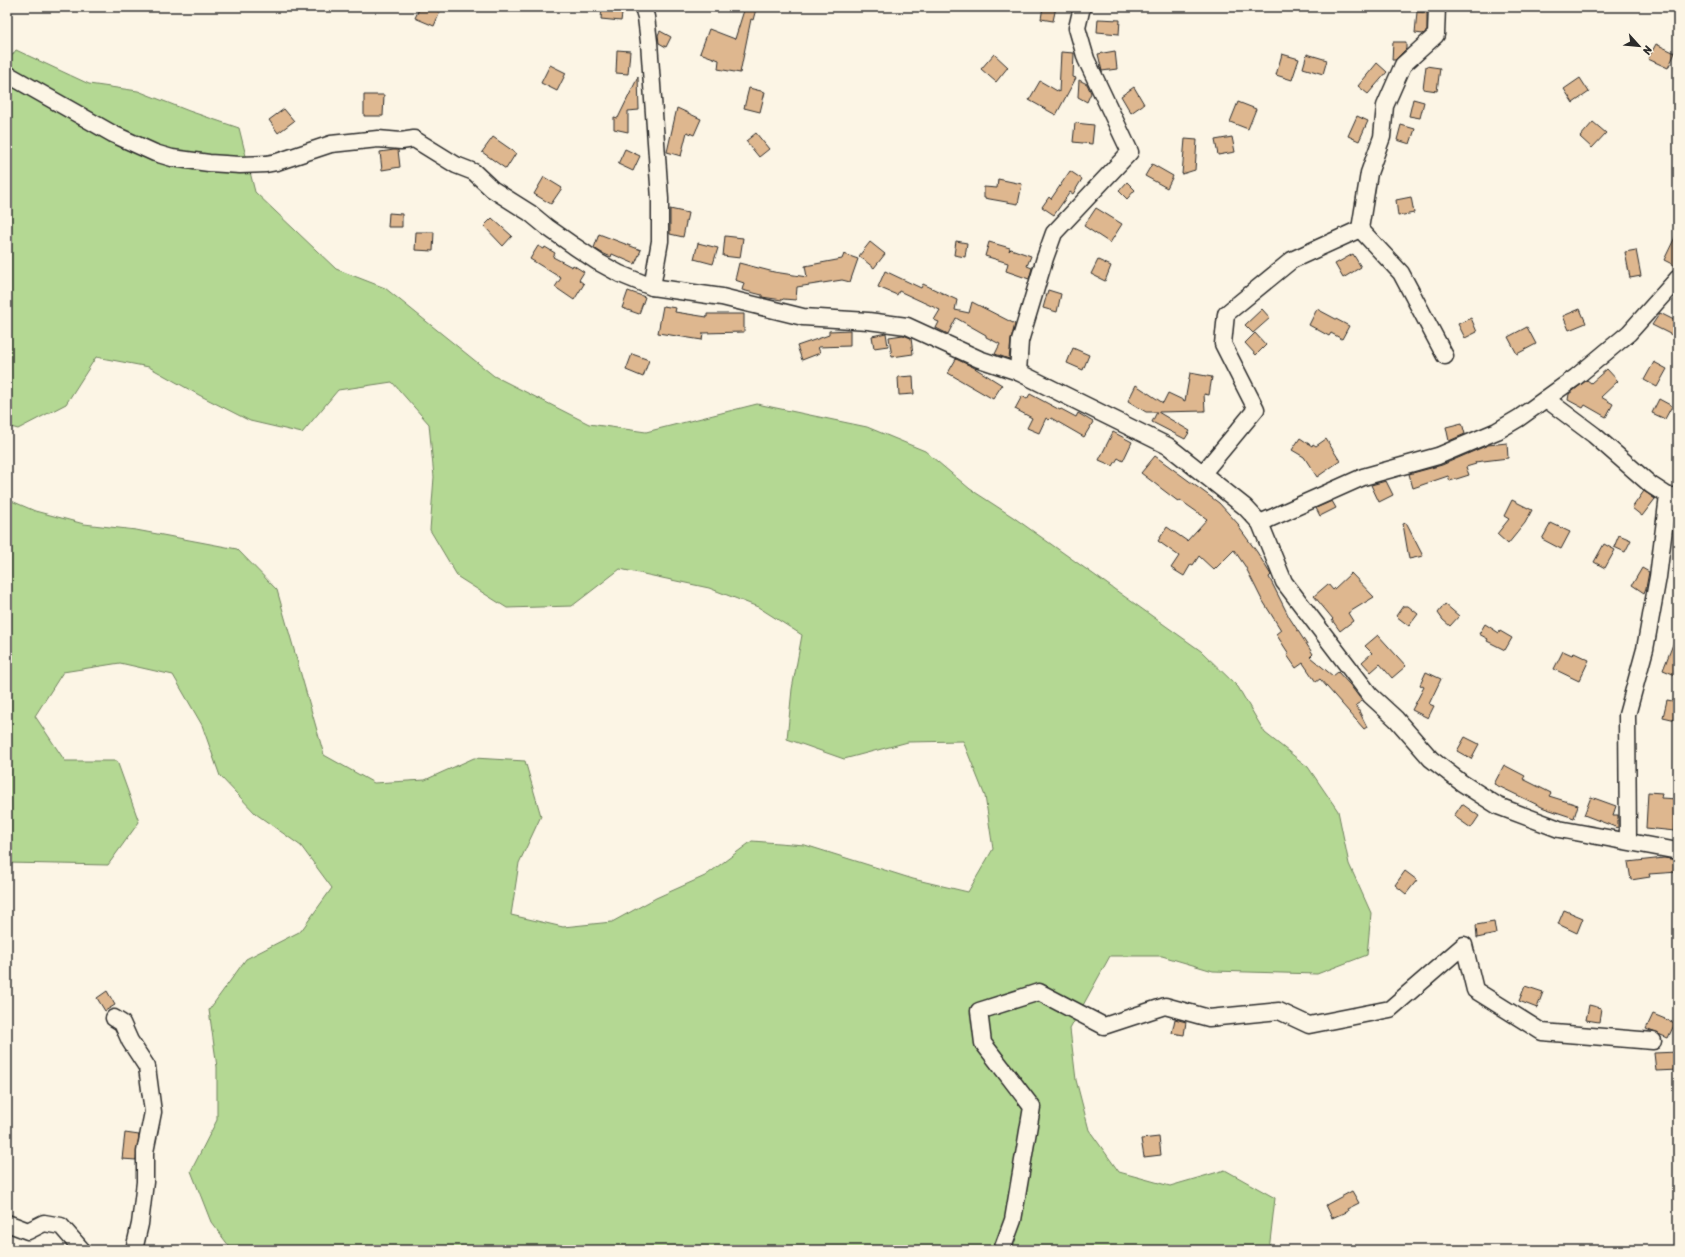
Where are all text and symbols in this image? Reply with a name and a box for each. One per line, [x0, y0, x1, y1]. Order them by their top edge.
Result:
north arrow [1619, 26, 1659, 66]
text: N [1637, 42, 1658, 58]

